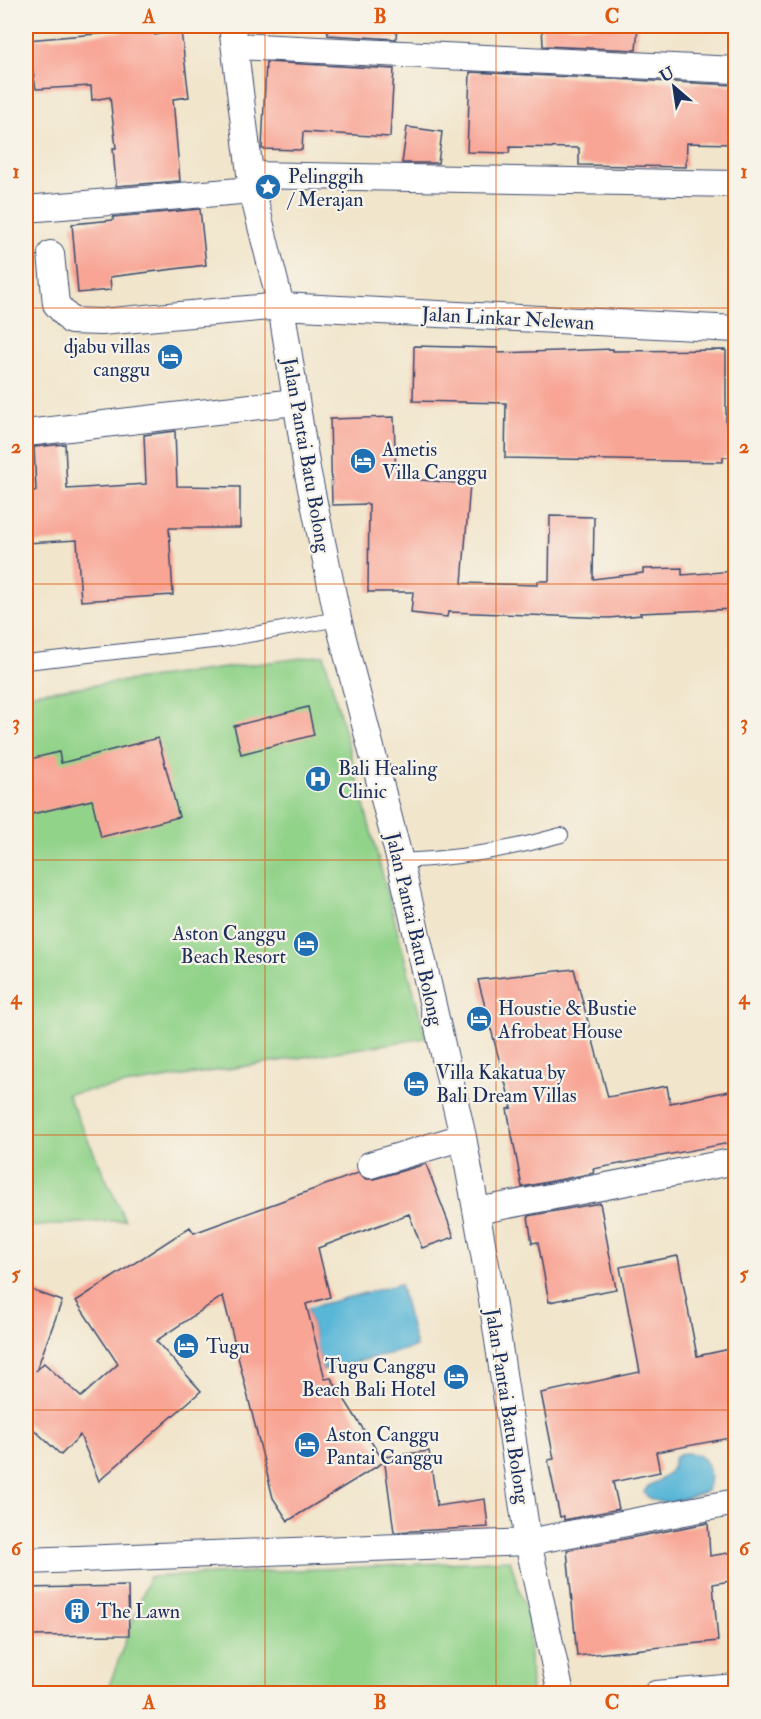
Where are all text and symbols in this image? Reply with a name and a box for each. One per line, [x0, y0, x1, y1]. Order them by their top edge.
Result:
text: A [142, 4, 156, 29]
text: B [373, 4, 387, 29]
text: C [605, 4, 619, 29]
north arrow [644, 57, 704, 117]
text: U [657, 62, 678, 87]
text: 1 [12, 159, 20, 184]
text: 1 [740, 159, 748, 184]
place label: Pelinggih / Merajan [286, 164, 364, 212]
place icon: Pelinggih / Merajan [253, 172, 283, 202]
street label: Jalan Linkar Nelewan [420, 301, 595, 336]
place label: djabu villas canggu [64, 334, 150, 382]
hotel icon: djabu villas canggu [155, 342, 185, 372]
street label: Jalan Pantai Batu Bolong [277, 355, 336, 556]
text: 2 [11, 434, 21, 459]
text: 2 [739, 434, 749, 459]
place label: Ametis Villa Canggu [381, 437, 487, 485]
hotel icon: Ametis Villa Canggu [348, 446, 378, 476]
text: 3 [12, 710, 20, 735]
text: 3 [740, 710, 748, 735]
place label: Bali Healing Clinic [338, 756, 439, 804]
hospital icon: Bali Healing Clinic [303, 764, 333, 794]
street label: Jalan Pantai Batu Bolong [380, 829, 449, 1029]
place label: Aston Canggu Beach Resort [172, 921, 287, 969]
hotel icon: Aston Canggu Beach Resort [291, 929, 321, 959]
text: 4 [10, 985, 23, 1010]
text: 4 [738, 985, 751, 1010]
place label: Houstie & Bustie Afrobeat House [497, 996, 637, 1044]
hotel icon: Houstie & Bustie Afrobeat House [464, 1004, 494, 1034]
place label: Villa Kakatua by Bali Dream Villas [436, 1060, 577, 1108]
hotel icon: Villa Kakatua by Bali Dream Villas [401, 1069, 431, 1099]
text: 5 [12, 1261, 22, 1286]
text: 5 [740, 1261, 750, 1286]
street label: Jalan Pantai Batu Bolong [480, 1306, 535, 1507]
hotel icon: Tugu [171, 1331, 201, 1361]
place label: Tugu [206, 1334, 250, 1359]
place label: Tugu Canggu Beach Bali Hotel [302, 1354, 436, 1402]
hotel icon: Tugu Canggu Beach Bali Hotel [441, 1362, 471, 1392]
place label: Aston Canggu Pantai Canggu [325, 1422, 443, 1470]
hotel icon: Aston Canggu Pantai Canggu [292, 1430, 322, 1460]
text: 6 [11, 1536, 23, 1561]
text: 6 [739, 1536, 751, 1561]
building icon: The Lawn [62, 1596, 92, 1626]
place label: The Lawn [97, 1599, 180, 1624]
text: A [142, 1690, 156, 1715]
text: B [373, 1690, 387, 1715]
text: C [605, 1690, 619, 1715]

